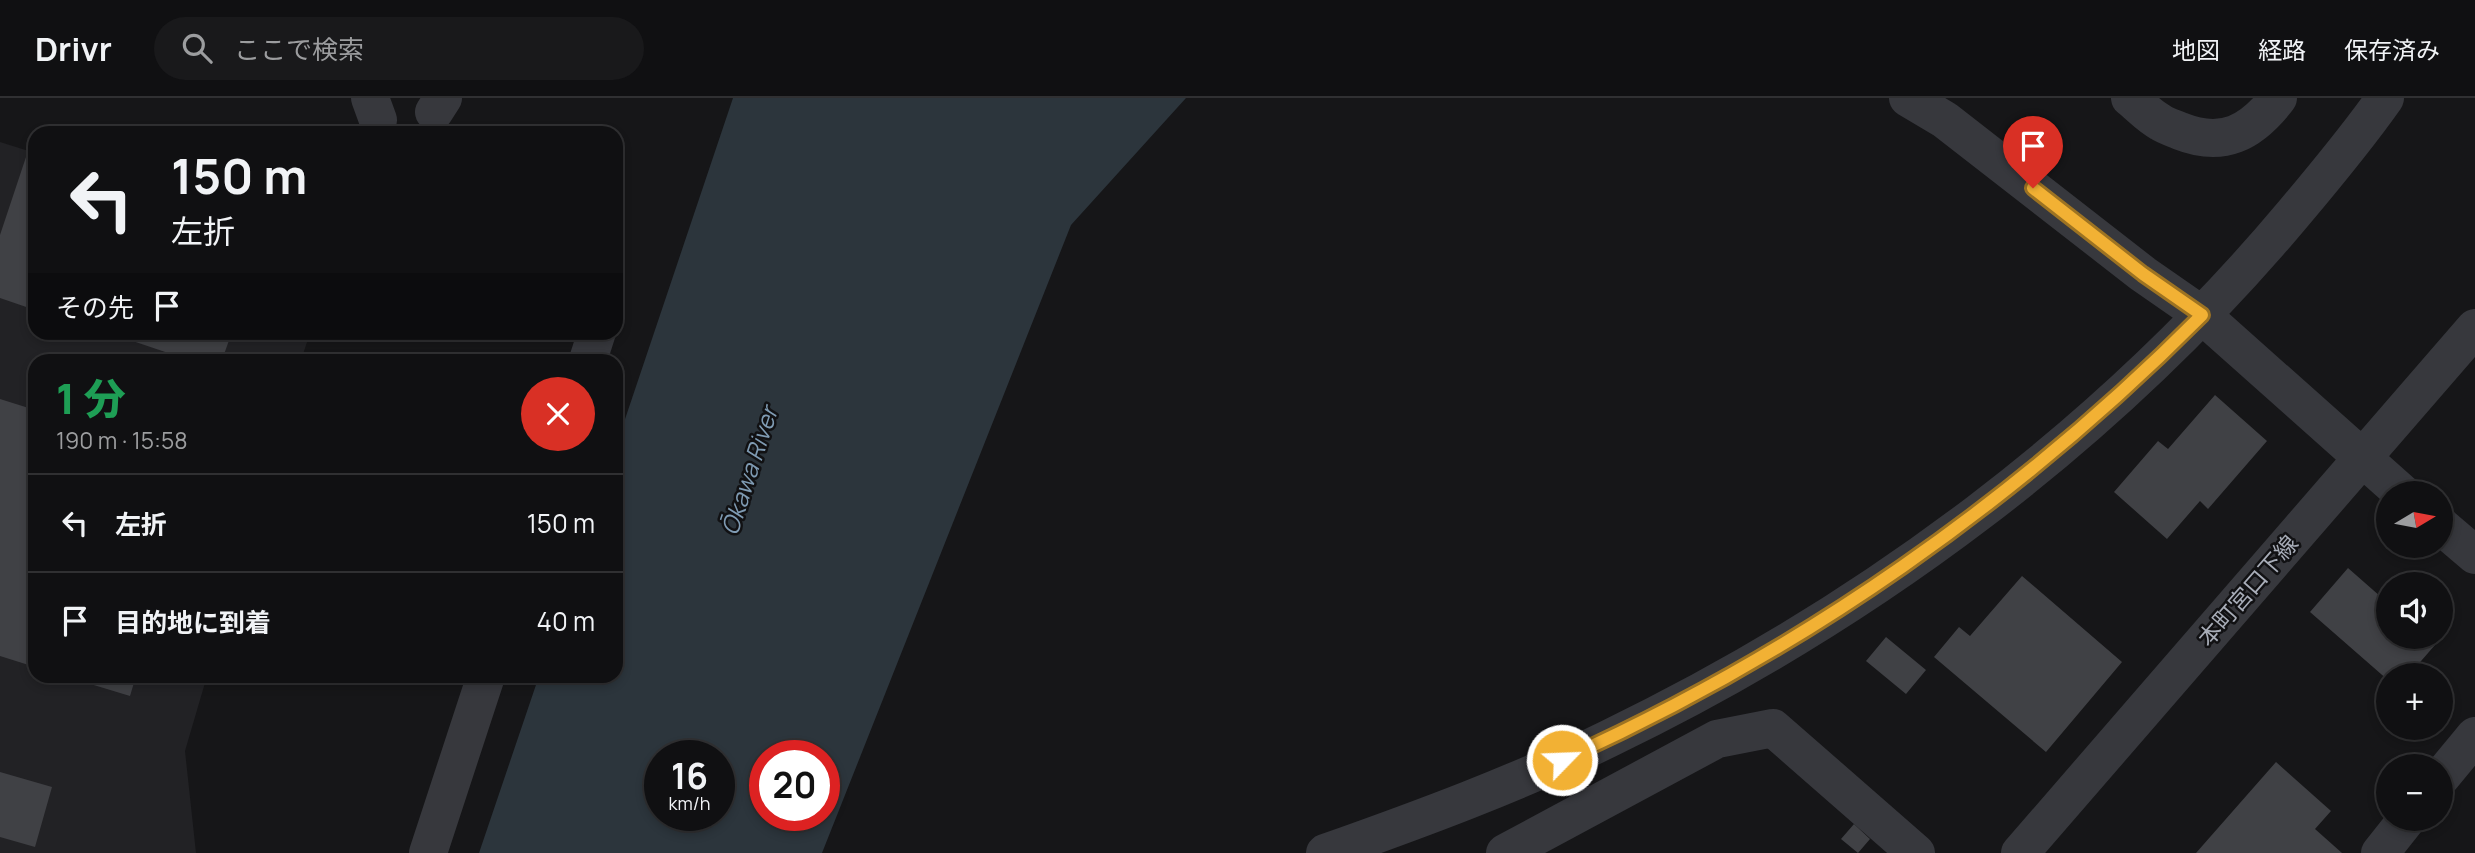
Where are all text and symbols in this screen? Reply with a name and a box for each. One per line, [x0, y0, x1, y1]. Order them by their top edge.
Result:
search box [154, 17, 644, 80]
text: Drivr [35, 26, 112, 71]
icon: search [178, 29, 216, 67]
text: ここで検索 [234, 31, 364, 67]
text: 地図 [2172, 33, 2220, 66]
text: 経路 [2258, 33, 2306, 66]
text: 保存済み [2344, 33, 2440, 66]
pin [2003, 116, 2063, 188]
icon: arrive [2014, 127, 2052, 165]
text: 150 m [171, 142, 307, 209]
icon: left [56, 154, 147, 245]
text: 左折 [171, 209, 235, 253]
icon: arrive [148, 287, 186, 325]
text: その先 [56, 289, 134, 325]
text: 1 分 [56, 369, 125, 427]
button: close [521, 377, 595, 451]
water label: Ōkawa River [712, 399, 786, 539]
text: 190 m · 15:58 [56, 424, 188, 456]
north arrow [2376, 481, 2454, 558]
map controls [2376, 481, 2453, 831]
icon: left [56, 504, 94, 542]
text: 150 m [527, 505, 595, 541]
text: 左折 [115, 506, 167, 542]
street label: 本町宮口下線 [2190, 528, 2305, 653]
button: sound [2376, 572, 2453, 649]
icon: arrive [56, 602, 94, 640]
text: 40 m [537, 603, 595, 639]
text: 目的地に到着 [115, 604, 271, 640]
button: + [2376, 663, 2453, 740]
position arrow [1525, 723, 1599, 797]
speed limit sign: 20 [749, 740, 840, 831]
text: 16 [671, 752, 708, 800]
button: − [2376, 754, 2453, 831]
text: km/h [669, 791, 710, 815]

